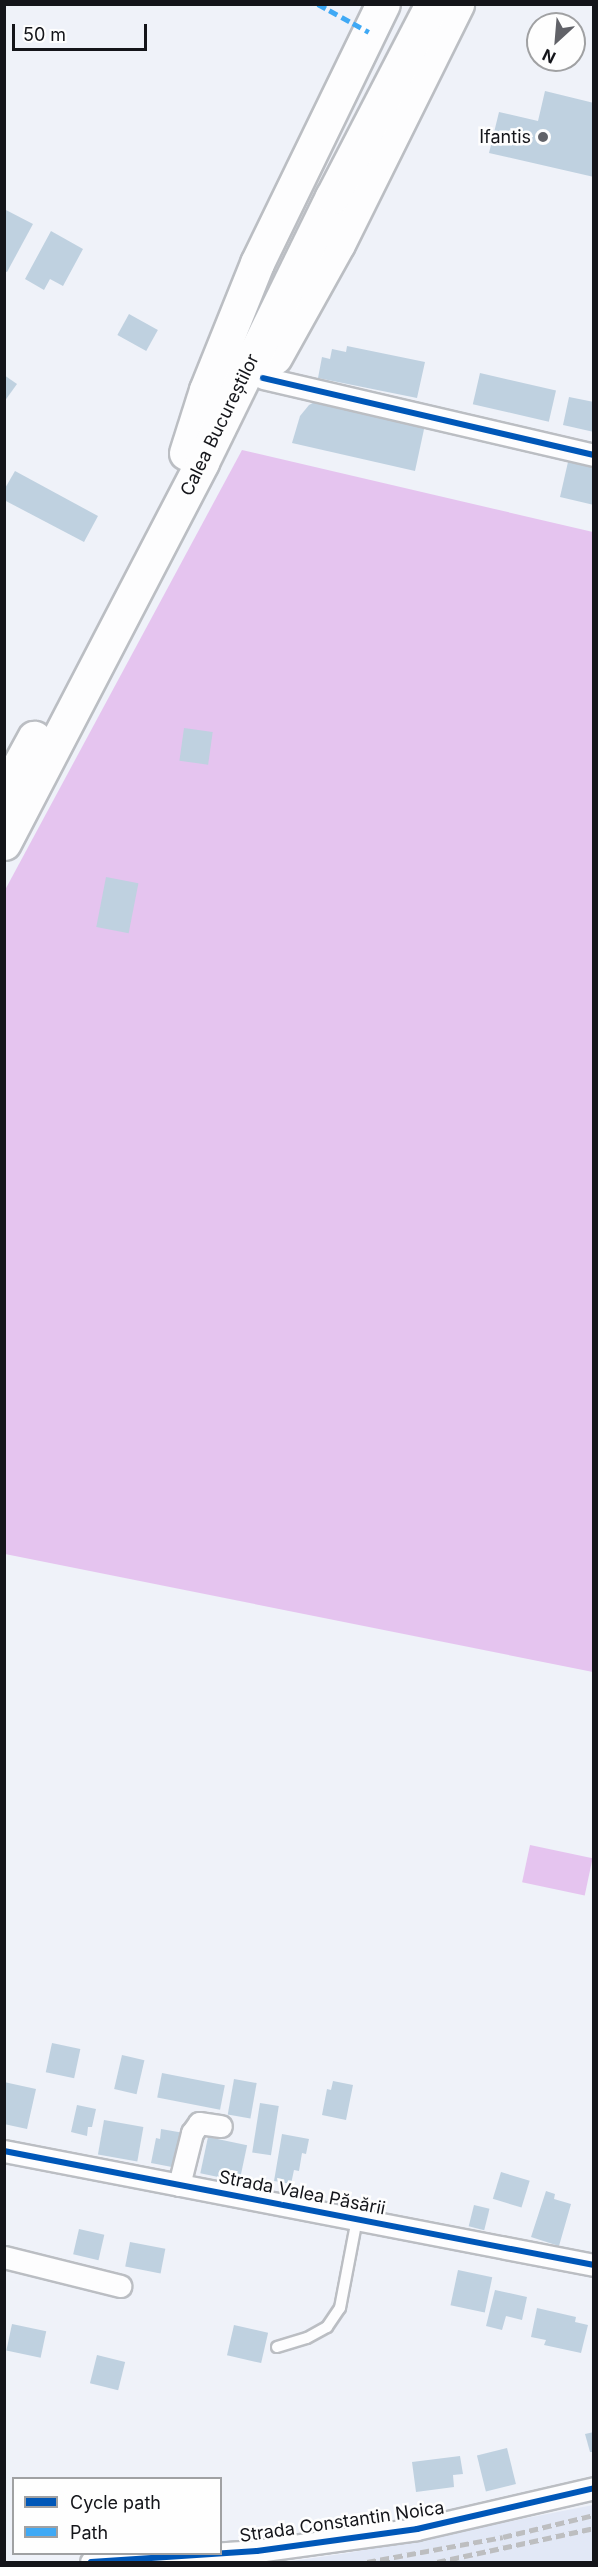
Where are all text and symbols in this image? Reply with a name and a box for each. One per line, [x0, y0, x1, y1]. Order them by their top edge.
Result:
scale bar [15, 12, 150, 50]
north arrow [526, 12, 586, 72]
text: 50 m [23, 24, 66, 45]
text: N [539, 45, 559, 68]
place label: Ifantis [479, 126, 531, 148]
marker: Ifantis [536, 130, 550, 144]
street label: Calea Bucureștilor [176, 350, 264, 500]
street label: Strada Valea Păsării [217, 2166, 387, 2220]
legend [12, 2477, 222, 2555]
text: Cycle path [70, 2492, 161, 2513]
street label: Strada Constantin Noica [238, 2497, 446, 2547]
text: Path [70, 2522, 108, 2543]

